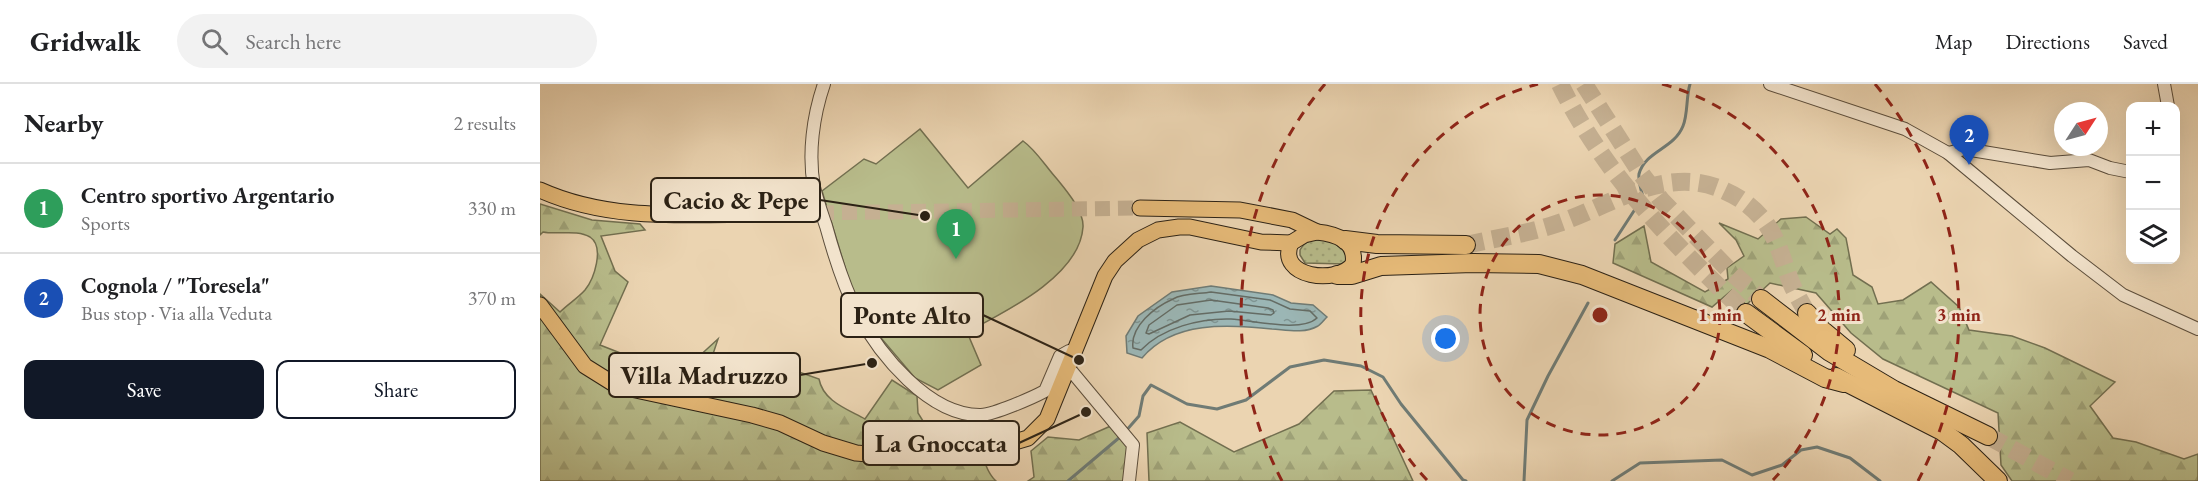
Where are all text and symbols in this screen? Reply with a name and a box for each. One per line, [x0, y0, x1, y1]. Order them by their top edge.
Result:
search box [177, 14, 597, 68]
text: Gridwalk [30, 23, 141, 59]
icon: search [198, 25, 231, 58]
text: Search here [246, 27, 341, 56]
text: Map [1935, 28, 1972, 55]
text: Directions [2005, 28, 2090, 55]
text: Saved [2123, 28, 2168, 55]
north arrow [2054, 102, 2108, 156]
map controls [2126, 102, 2180, 264]
button: + [2126, 102, 2180, 156]
text: Nearby [24, 106, 104, 140]
text: 2 results [453, 110, 516, 136]
pin: 2 [1950, 116, 1988, 165]
button: − [2126, 156, 2180, 210]
callout: Cacio & Pepe [651, 178, 820, 222]
text: Centro sportivo Argentario [81, 181, 334, 210]
text: Cacio & Pepe [663, 183, 809, 217]
text: 1 [38, 195, 49, 221]
text: 330 m [468, 195, 516, 221]
text: Sports [81, 210, 130, 236]
pin: 1 [936, 210, 976, 259]
button: layers [2126, 210, 2180, 264]
text: Cognola / "Toresela" [81, 271, 270, 300]
text: 2 [38, 285, 49, 311]
text: 370 m [468, 285, 516, 311]
callout: Ponte Alto [841, 293, 983, 337]
text: Ponte Alto [853, 298, 971, 332]
text: Bus stop · Via alla Veduta [81, 300, 272, 326]
text: 1 min [1698, 303, 1742, 326]
text: 2 min [1817, 303, 1861, 326]
text: 3 min [1937, 303, 1981, 326]
centre of rings [1590, 305, 1610, 325]
your location [1431, 324, 1460, 353]
callout: Villa Madruzzo [609, 353, 800, 397]
text: Villa Madruzzo [620, 358, 788, 392]
button: Save [24, 360, 264, 419]
button: Share [276, 360, 516, 419]
callout: La Gnoccata [863, 421, 1019, 465]
text: La Gnoccata [875, 426, 1008, 460]

